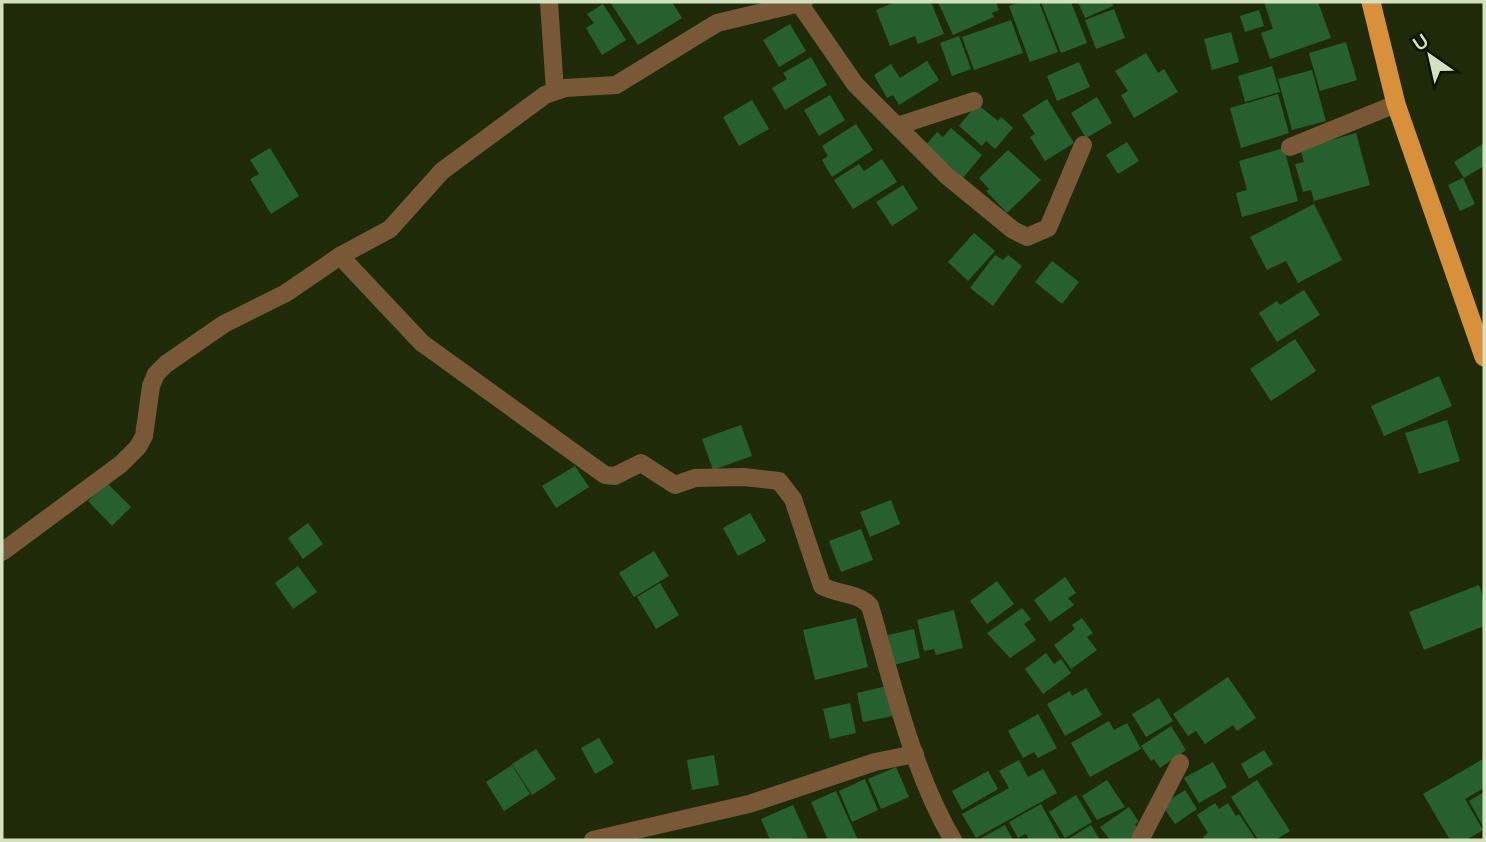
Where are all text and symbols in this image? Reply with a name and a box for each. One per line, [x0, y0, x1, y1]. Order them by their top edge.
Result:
north arrow [1395, 21, 1465, 91]
text: U [1408, 28, 1433, 56]

